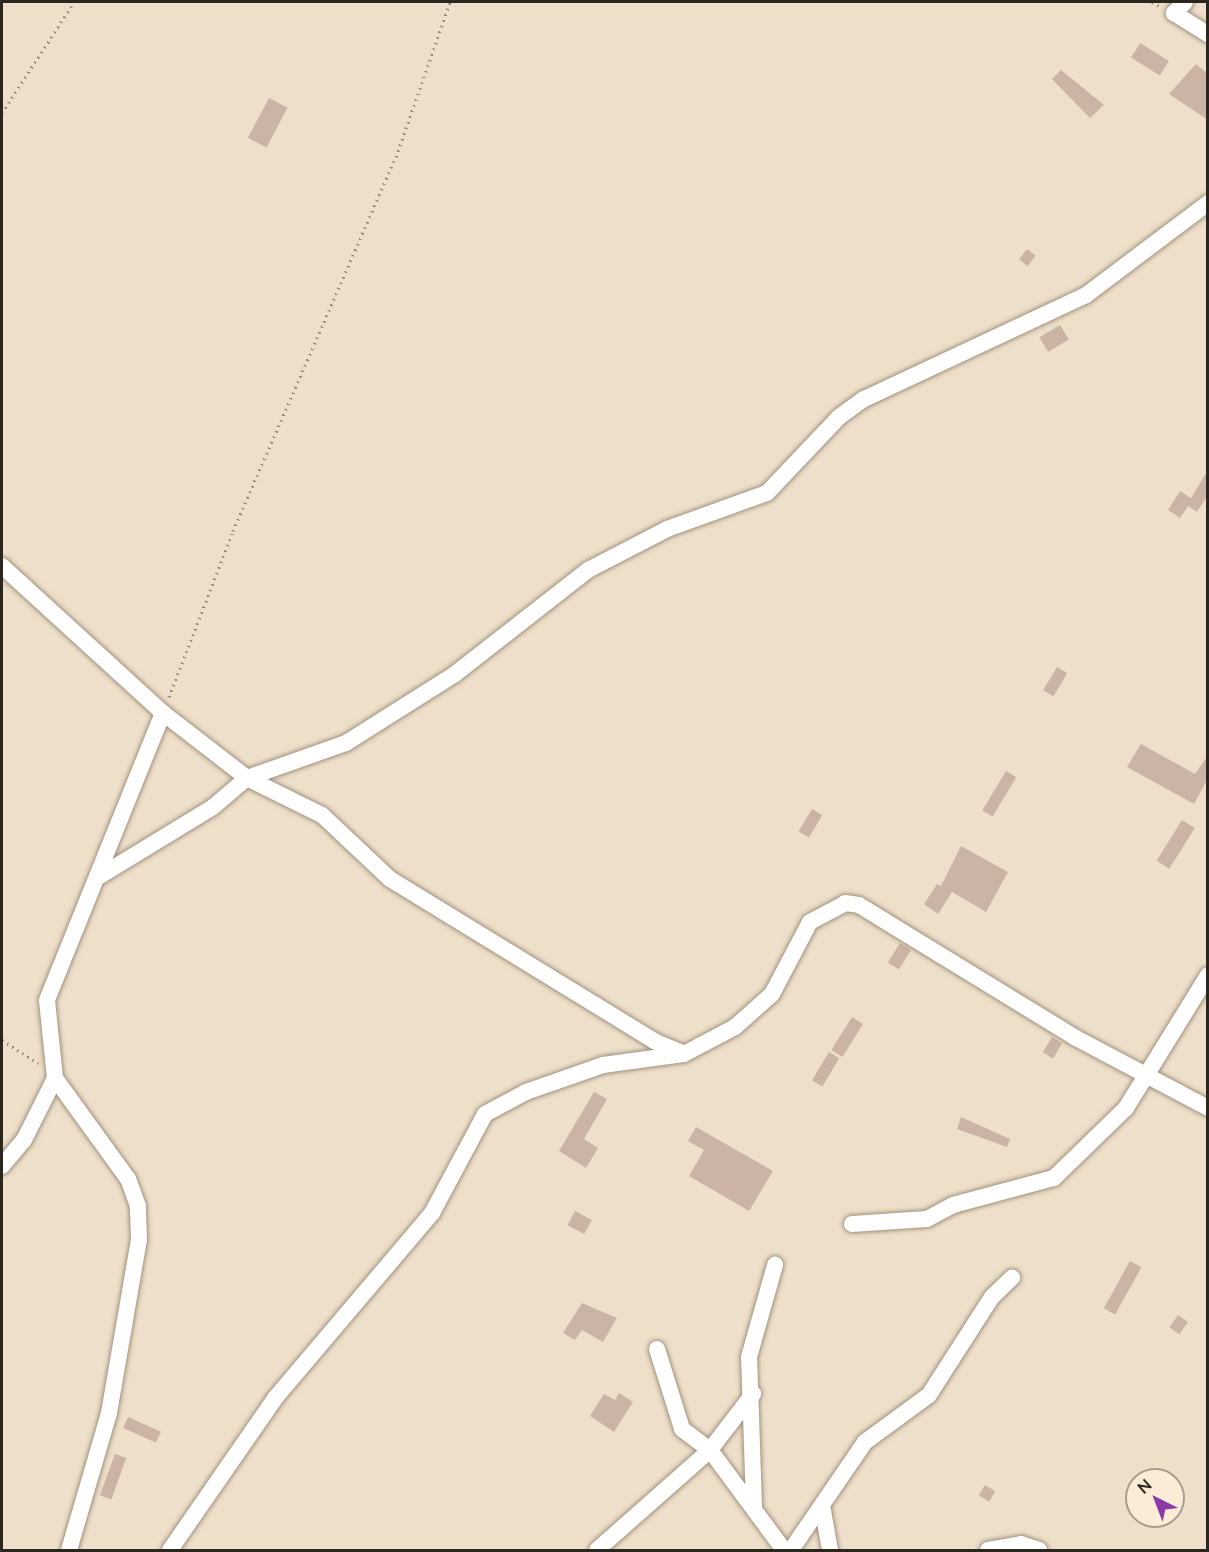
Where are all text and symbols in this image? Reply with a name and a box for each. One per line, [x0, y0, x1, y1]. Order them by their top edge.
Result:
north arrow [1125, 1468, 1185, 1528]
text: N [1133, 1475, 1155, 1497]

